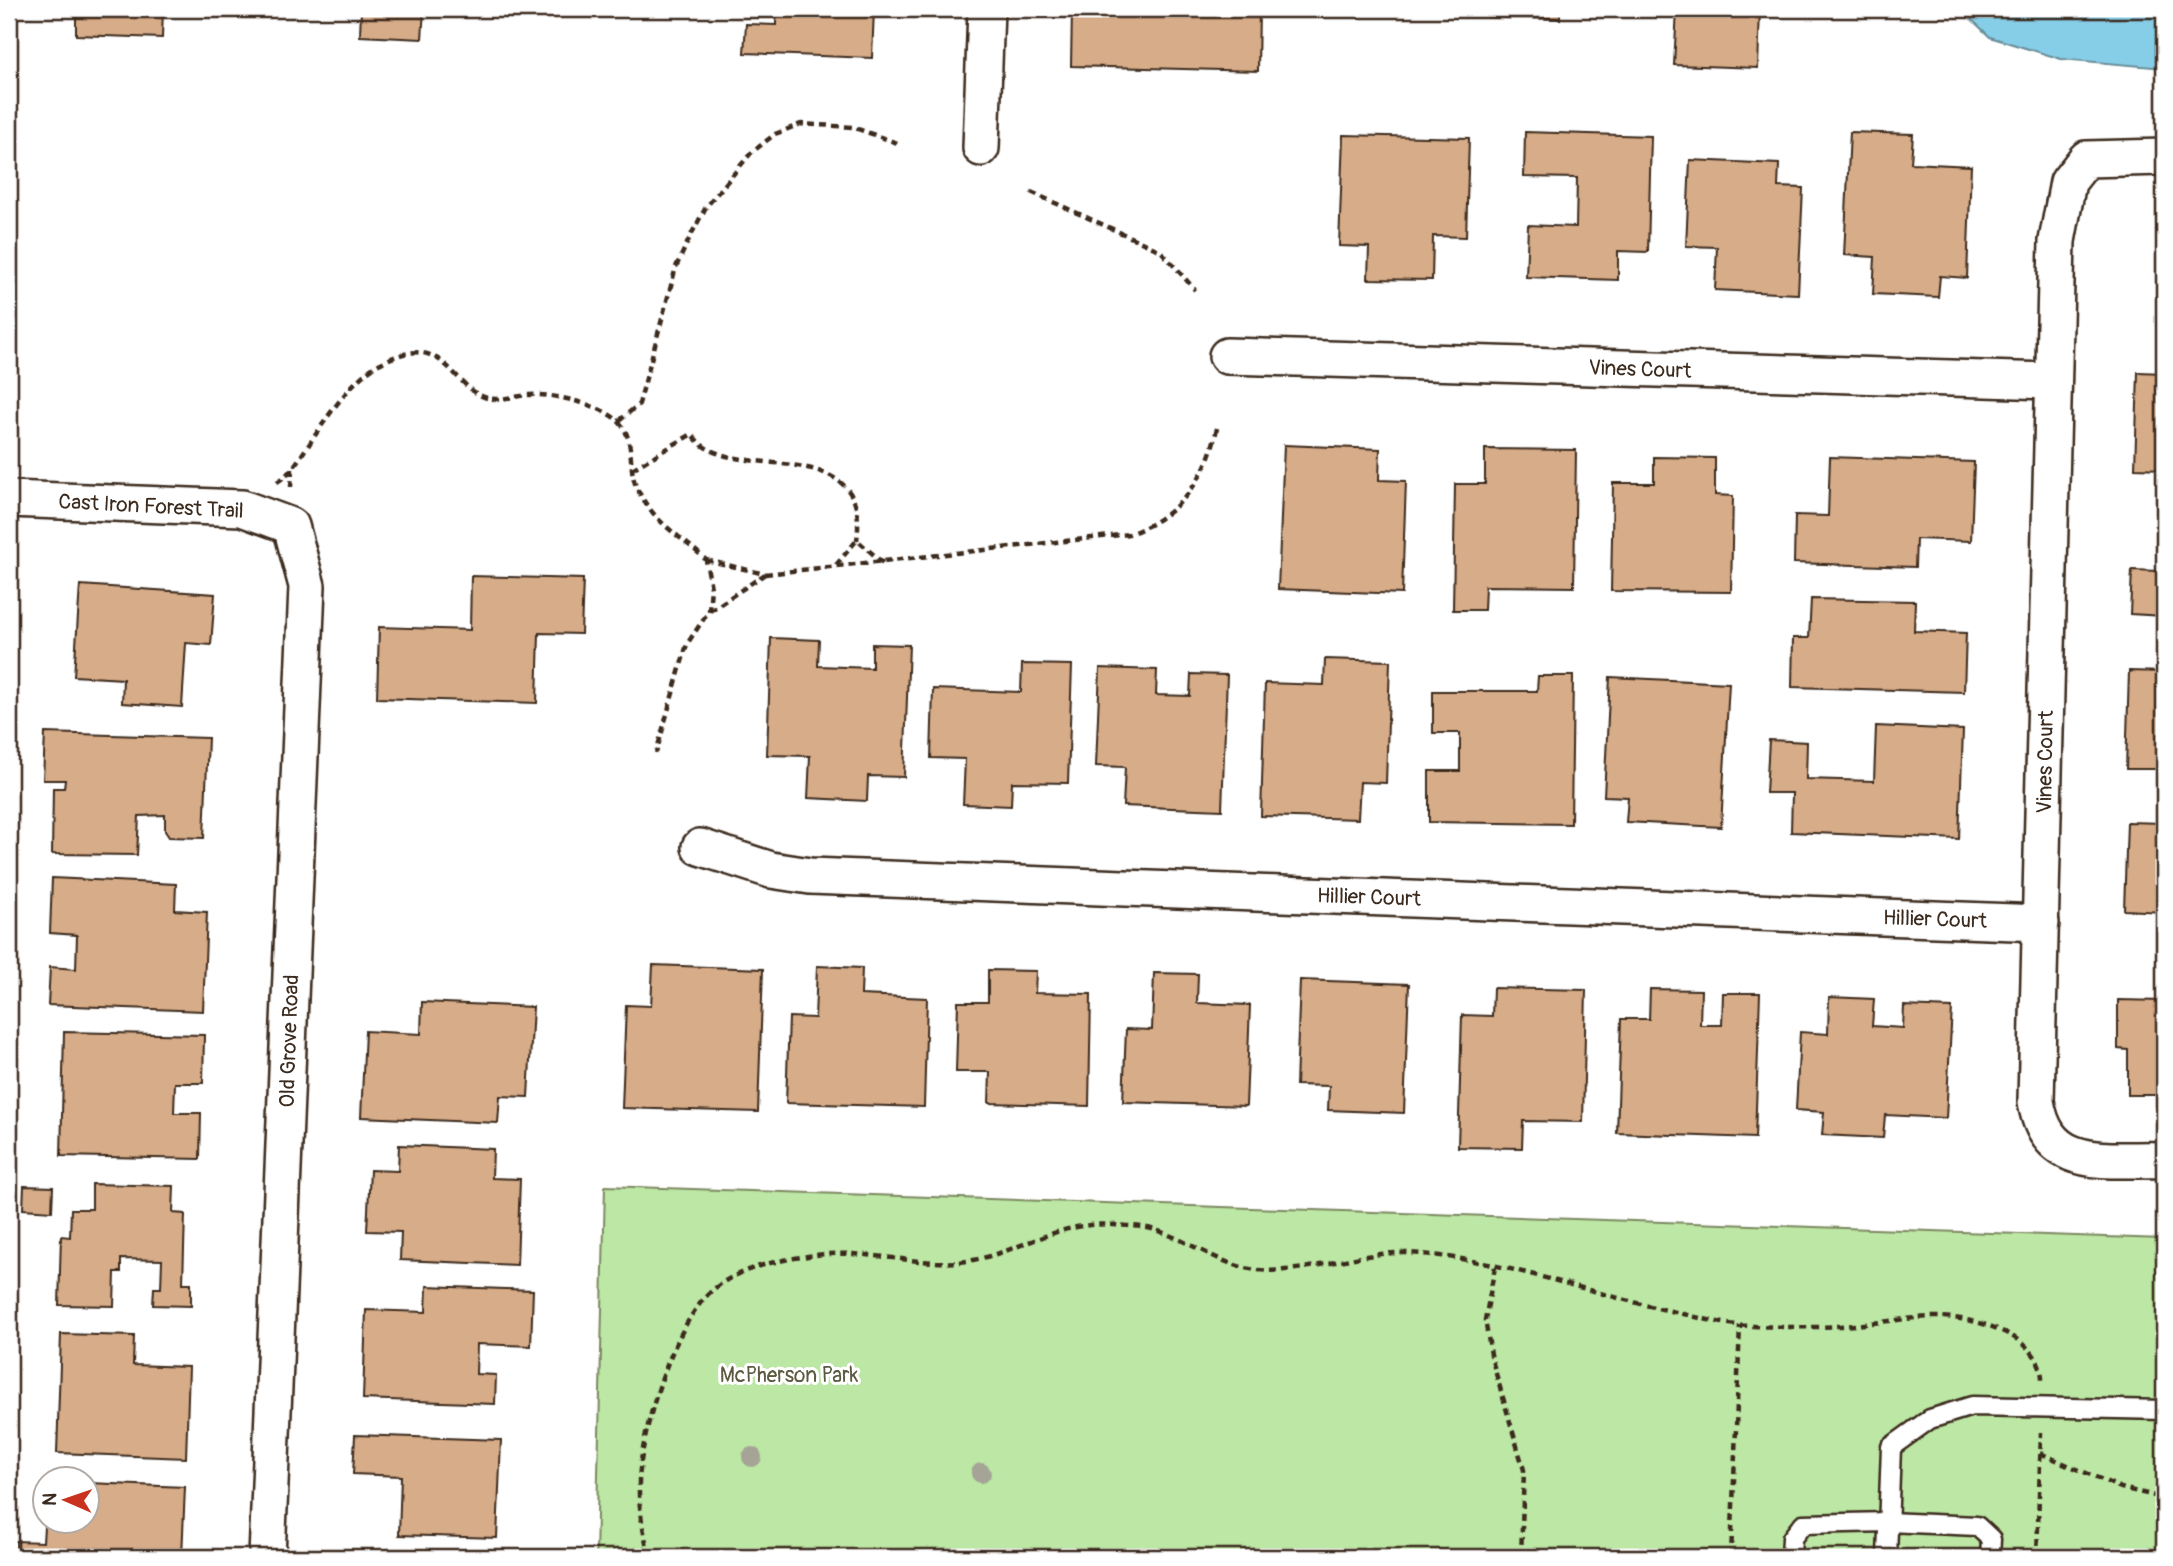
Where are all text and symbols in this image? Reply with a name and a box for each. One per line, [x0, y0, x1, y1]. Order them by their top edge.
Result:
street label: Vines Court [1588, 354, 1692, 385]
street label: Cast Iron Forest Trail [58, 488, 244, 525]
street label: Vines Court [2031, 710, 2060, 814]
street label: Hillier Court [1317, 882, 1422, 913]
street label: Hillier Court [1883, 904, 1988, 935]
street label: Old Grove Road [274, 974, 305, 1108]
park label: McPherson Park [720, 1362, 859, 1389]
north arrow [32, 1464, 102, 1534]
text: N [38, 1492, 62, 1506]

